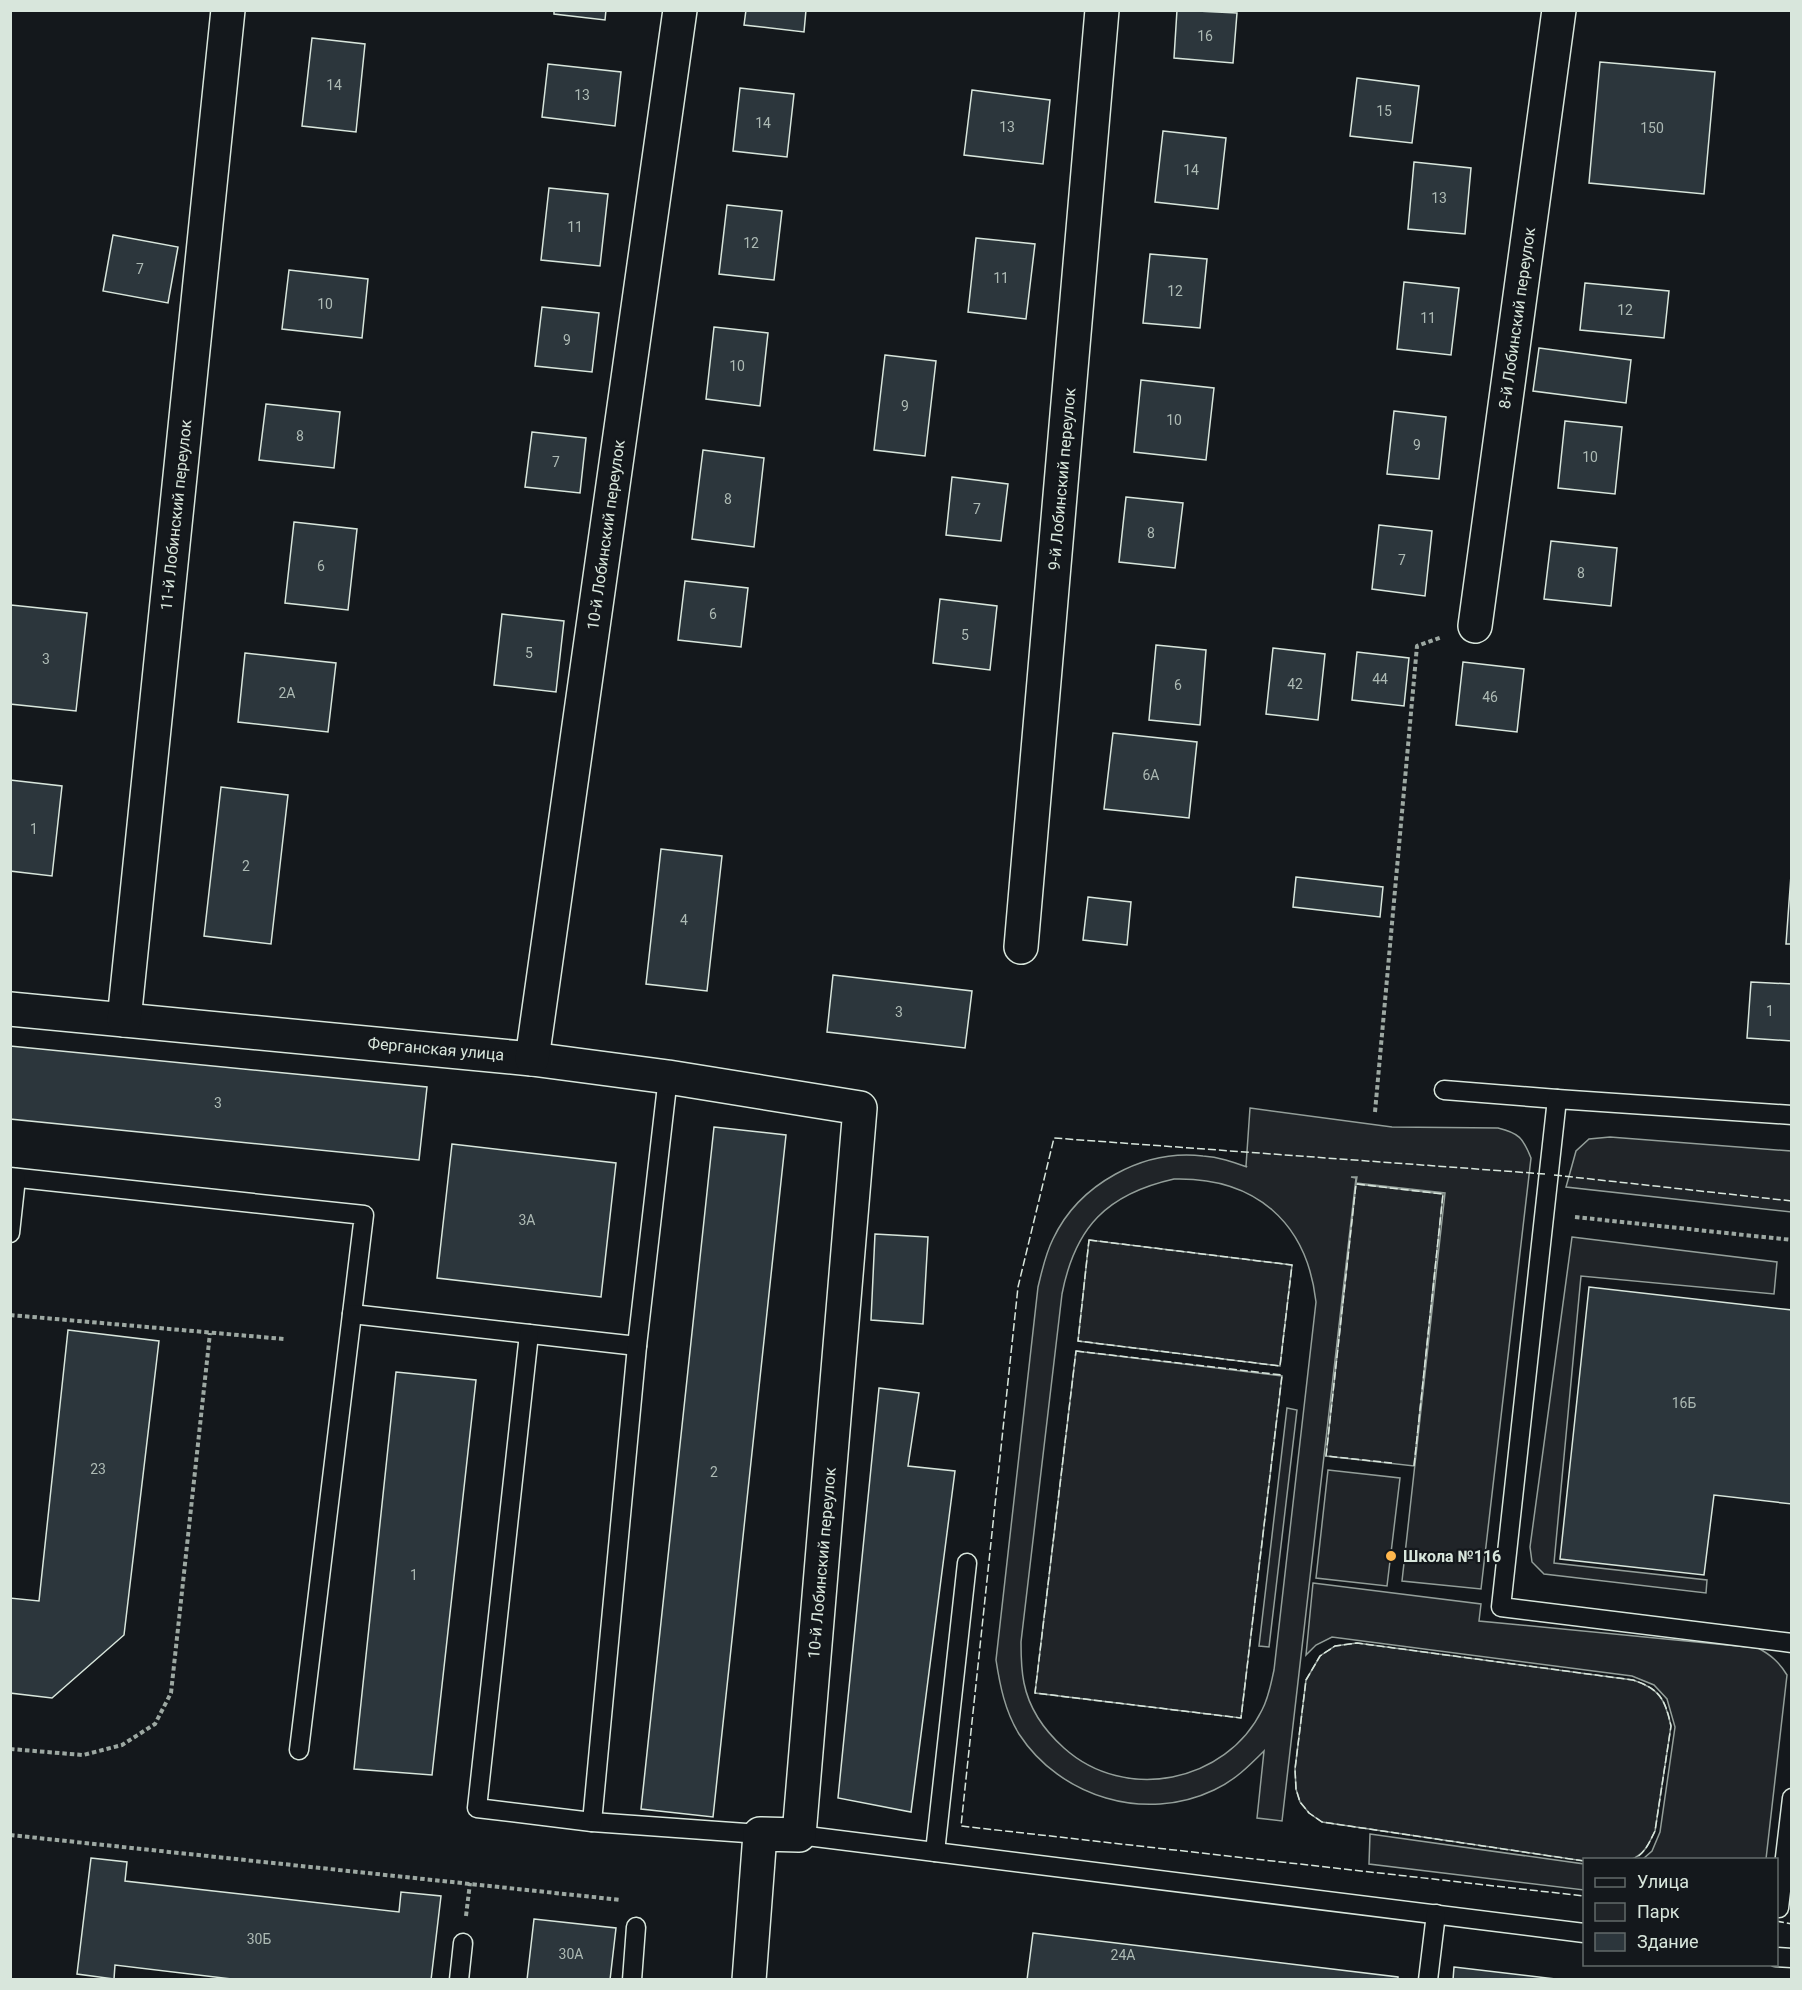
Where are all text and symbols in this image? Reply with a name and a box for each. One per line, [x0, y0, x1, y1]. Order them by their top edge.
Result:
house number: 16 [1197, 28, 1213, 44]
house number: 14 [326, 77, 342, 93]
house number: 13 [574, 87, 590, 103]
house number: 15 [1376, 103, 1392, 119]
house number: 14 [755, 115, 771, 131]
house number: 13 [999, 119, 1015, 135]
house number: 150 [1640, 120, 1664, 136]
house number: 14 [1183, 162, 1199, 178]
house number: 13 [1431, 190, 1447, 206]
house number: 11 [567, 219, 583, 235]
street label: 8-й Лобинский переулок [1495, 226, 1539, 410]
house number: 12 [743, 235, 759, 251]
house number: 7 [136, 261, 144, 277]
house number: 11 [993, 270, 1009, 286]
house number: 12 [1167, 283, 1183, 299]
house number: 10 [317, 296, 333, 312]
house number: 12 [1617, 302, 1633, 318]
house number: 11 [1420, 310, 1436, 326]
house number: 9 [563, 332, 571, 348]
house number: 10 [729, 358, 745, 374]
street label: 9-й Лобинский переулок [1045, 387, 1079, 571]
house number: 9 [901, 398, 909, 414]
house number: 10 [1166, 412, 1182, 428]
street label: 11-й Лобинский переулок [157, 418, 196, 611]
house number: 8 [296, 428, 304, 444]
house number: 9 [1413, 437, 1421, 453]
street label: 10-й Лобинский переулок [583, 438, 629, 631]
house number: 10 [1582, 449, 1598, 465]
house number: 7 [552, 454, 560, 470]
house number: 8 [724, 491, 732, 507]
house number: 7 [973, 501, 981, 517]
house number: 8 [1147, 525, 1155, 541]
house number: 7 [1398, 552, 1406, 568]
house number: 6 [317, 558, 325, 574]
house number: 8 [1577, 565, 1585, 581]
house number: 6 [709, 606, 717, 622]
house number: 5 [961, 627, 969, 643]
house number: 5 [525, 645, 533, 661]
house number: 3 [42, 651, 50, 667]
house number: 44 [1372, 671, 1388, 687]
house number: 42 [1287, 676, 1303, 692]
house number: 6 [1174, 677, 1182, 693]
house number: 2А [278, 685, 296, 701]
house number: 46 [1482, 689, 1498, 705]
house number: 6А [1142, 767, 1160, 783]
house number: 1 [30, 821, 38, 837]
house number: 2 [242, 858, 250, 874]
house number: 4 [680, 912, 688, 928]
house number: 1 [1766, 1003, 1774, 1019]
house number: 3 [895, 1004, 903, 1020]
street label: Ферганская улица [367, 1034, 505, 1064]
house number: 3 [214, 1095, 222, 1111]
house number: 3А [518, 1212, 536, 1228]
house number: 16Б [1672, 1395, 1696, 1411]
house number: 23 [90, 1461, 106, 1477]
house number: 2 [710, 1464, 718, 1480]
street label: 10-й Лобинский переулок [804, 1466, 840, 1659]
place label: Школа №116 [1403, 1547, 1501, 1566]
marker: Школа №116 [1384, 1549, 1398, 1563]
house number: 1 [410, 1567, 418, 1583]
legend [1583, 1858, 1778, 1966]
text: Улица [1637, 1871, 1689, 1892]
text: Парк [1637, 1901, 1680, 1922]
house number: 30Б [247, 1931, 271, 1947]
text: Здание [1637, 1931, 1699, 1952]
house number: 30А [559, 1946, 583, 1962]
house number: 24А [1111, 1947, 1135, 1963]

